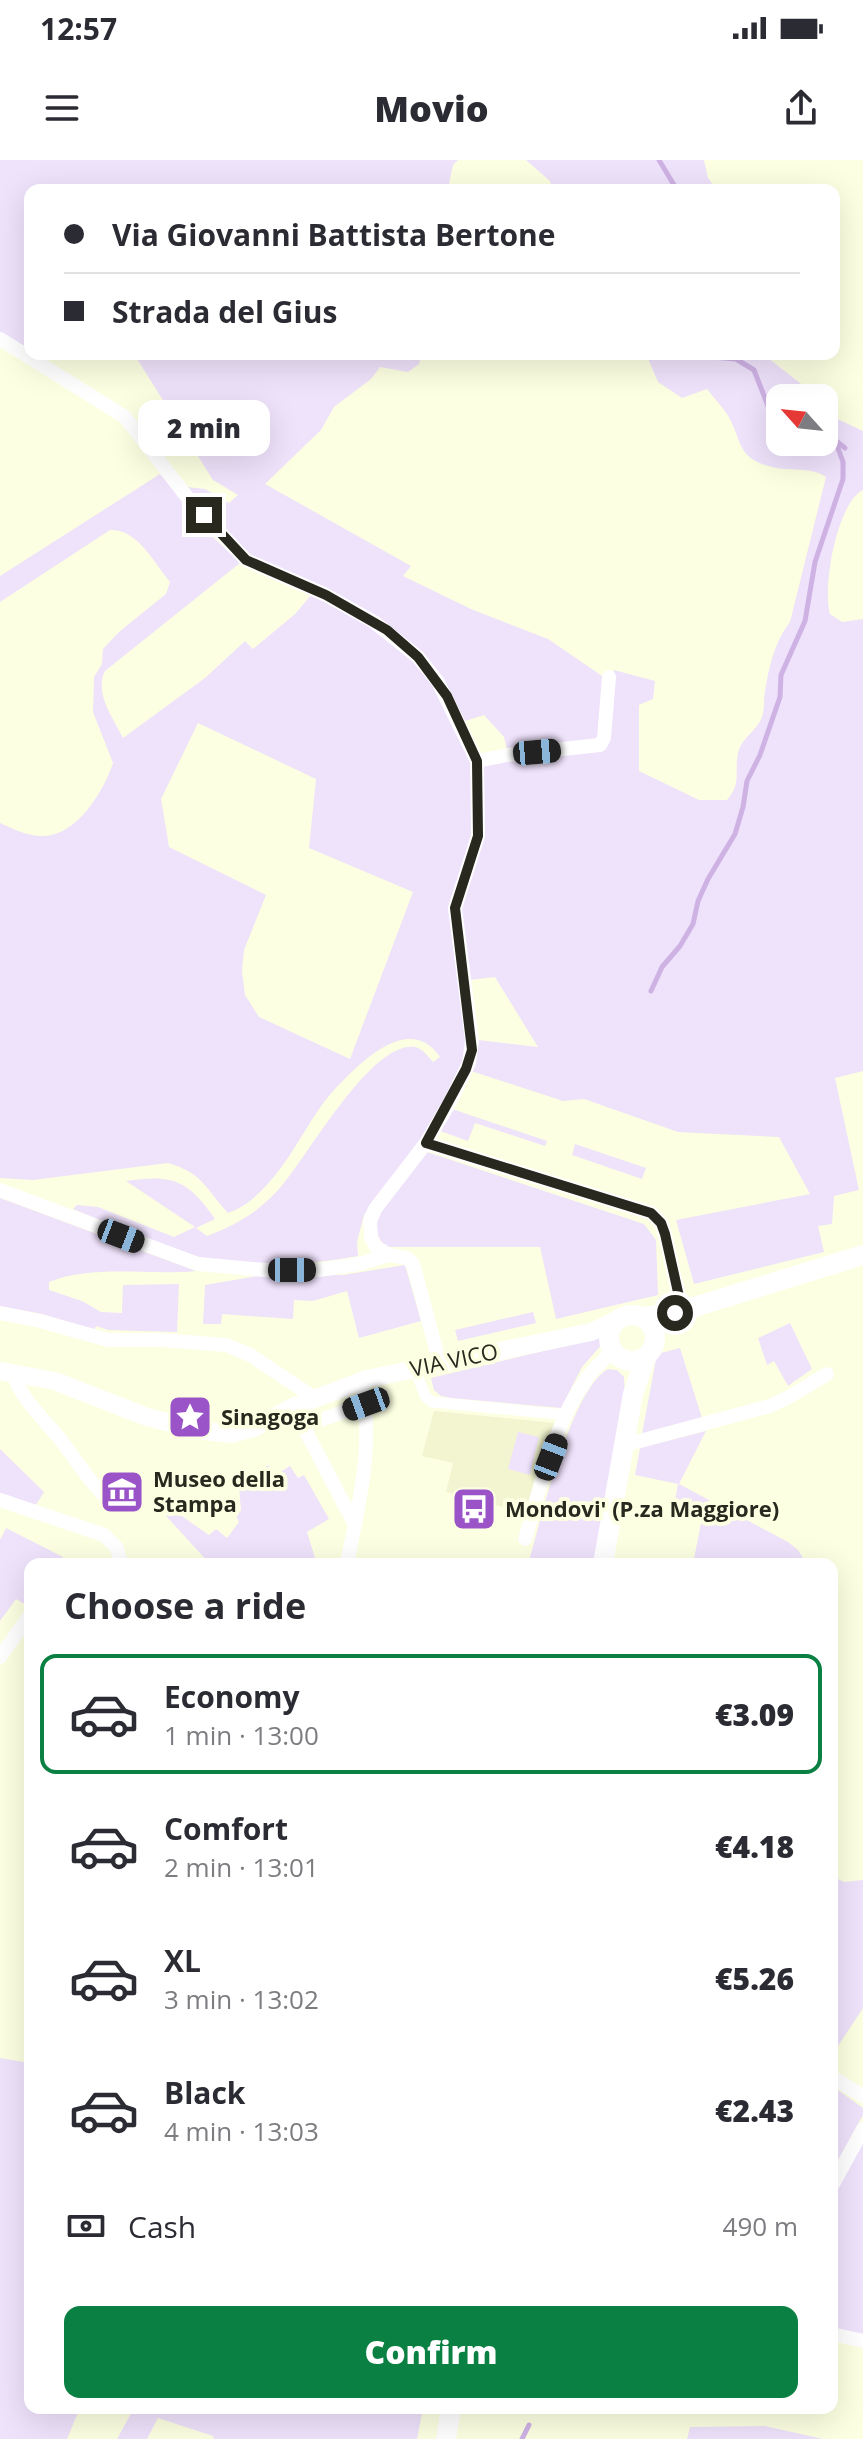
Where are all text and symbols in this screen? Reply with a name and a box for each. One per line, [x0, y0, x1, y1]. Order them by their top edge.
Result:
text: 12:57 [40, 8, 117, 49]
text: Movio [374, 84, 489, 133]
icon: menu [40, 86, 84, 130]
icon: share [779, 86, 823, 130]
text: Via Giovanni Battista Bertone [112, 214, 555, 255]
text: Strada del Gius [112, 291, 337, 332]
north arrow [766, 384, 838, 456]
map controls [766, 384, 838, 456]
callout: 2 min [138, 399, 270, 455]
text: 2 min [167, 410, 241, 446]
route end [186, 497, 222, 533]
car [512, 738, 562, 766]
car [94, 1216, 148, 1256]
car [268, 1258, 316, 1282]
route start [657, 1295, 693, 1331]
street label: VIA VICO [407, 1335, 500, 1383]
car [339, 1385, 393, 1423]
place icon: Sinagoga [166, 1393, 214, 1441]
place label: Sinagoga [221, 1401, 319, 1431]
car [531, 1430, 571, 1484]
place label: Museo della Stampa [153, 1463, 285, 1518]
museum icon: Museo della Stampa [98, 1468, 146, 1516]
bus stop icon: Mondovi' (P.za Maggiore) [450, 1485, 498, 1533]
place label: Mondovi' (P.za Maggiore) [505, 1493, 779, 1523]
text: Choose a ride [64, 1581, 306, 1630]
text: Economy [164, 1676, 300, 1717]
icon: car [68, 1678, 140, 1750]
text: €3.09 [715, 1694, 794, 1735]
text: 1 min · 13:00 [164, 1717, 319, 1753]
text: Comfort [164, 1808, 288, 1849]
icon: car [68, 1810, 140, 1882]
text: €4.18 [715, 1826, 794, 1867]
text: 2 min · 13:01 [164, 1849, 319, 1885]
text: XL [164, 1940, 201, 1981]
icon: car [68, 1942, 140, 2014]
text: €5.26 [715, 1958, 794, 1999]
text: 3 min · 13:02 [164, 1981, 319, 2017]
text: Black [164, 2072, 245, 2113]
icon: car [68, 2074, 140, 2146]
text: €2.43 [715, 2090, 794, 2131]
text: 4 min · 13:03 [164, 2113, 319, 2149]
icon: cash [64, 2204, 108, 2248]
text: Cash [128, 2206, 196, 2247]
text: 490 m [723, 2208, 798, 2244]
button: Confirm [64, 2306, 798, 2398]

